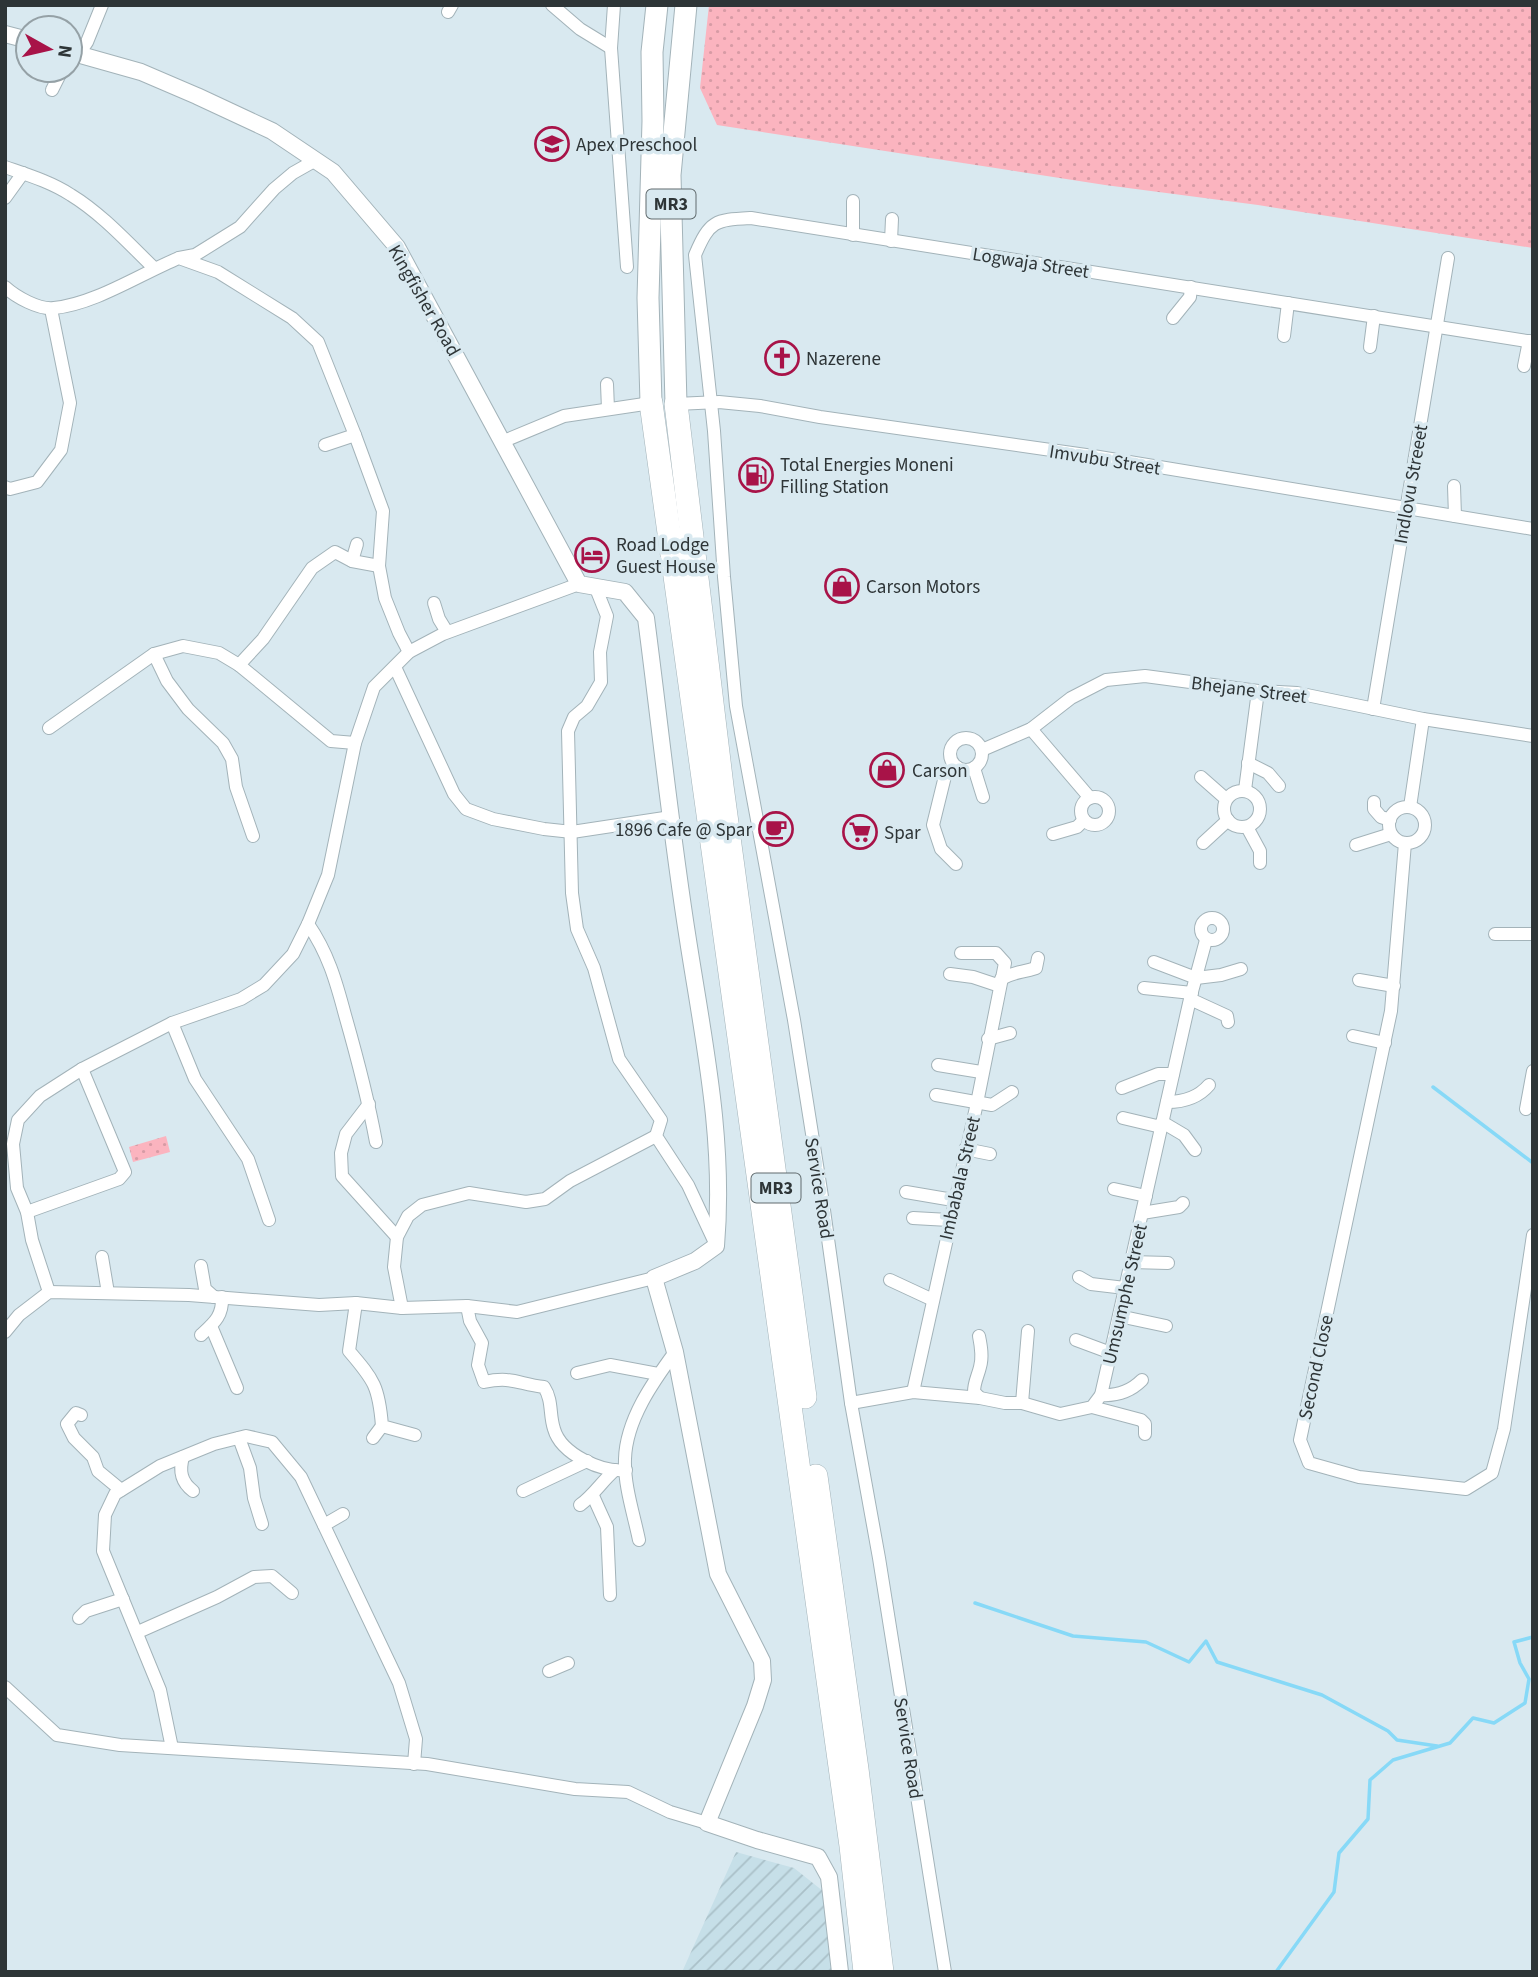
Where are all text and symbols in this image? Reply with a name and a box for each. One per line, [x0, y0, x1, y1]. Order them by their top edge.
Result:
north arrow [14, 14, 84, 84]
text: N [50, 43, 79, 59]
school or university icon: Apex Preschool [533, 125, 571, 163]
place label: Apex Preschool [576, 132, 698, 159]
road number: MR3 [646, 190, 696, 218]
street label: Kingfisher Road [381, 240, 467, 362]
street label: Logwaja Street [971, 241, 1091, 286]
church icon: Nazerene [763, 339, 801, 377]
place label: Nazerene [806, 346, 881, 373]
street label: Indlovu Streeet [1388, 422, 1435, 546]
street label: Imvubu Street [1047, 438, 1163, 483]
place label: Total Energies Moneni Filling Station [780, 452, 954, 501]
fuel station icon: Total Energies Moneni Filling Station [737, 456, 775, 494]
place label: Road Lodge Guest House [616, 532, 716, 581]
hotel icon: Road Lodge Guest House [573, 536, 611, 574]
shop icon: Carson Motors [823, 567, 861, 605]
place label: Carson Motors [866, 574, 980, 601]
street label: Bhejane Street [1189, 670, 1309, 711]
shop icon: Carson [868, 751, 906, 789]
place label: Carson [912, 758, 968, 785]
cafe icon: 1896 Cafe @ Spar [757, 810, 795, 848]
supermarket icon: Spar [841, 813, 879, 851]
place label: 1896 Cafe @ Spar [615, 817, 752, 844]
place label: Spar [884, 820, 921, 847]
street label: Imbabala Street [933, 1113, 988, 1243]
street label: Service Road [797, 1136, 840, 1241]
road number: MR3 [752, 1174, 800, 1203]
street label: Umsumphe Street [1096, 1221, 1155, 1367]
street label: Second Close [1292, 1313, 1341, 1422]
street label: Service Road [886, 1696, 929, 1801]

